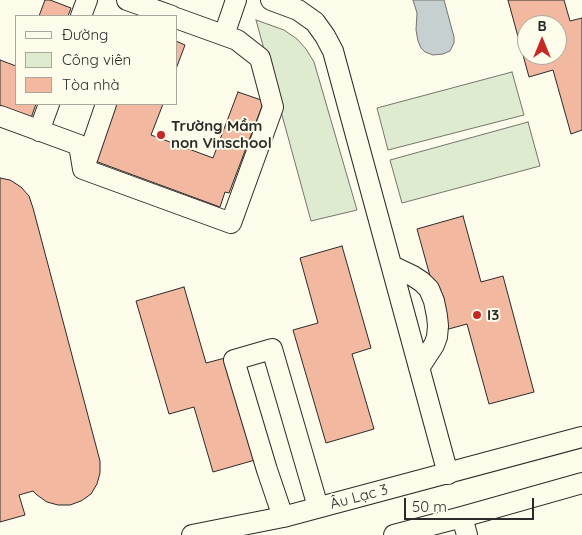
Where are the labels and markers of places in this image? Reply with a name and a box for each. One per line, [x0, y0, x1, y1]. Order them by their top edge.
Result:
place label: Trường Mầm non Vinschool [171, 117, 272, 152]
marker: Trường Mầm non Vinschool [155, 129, 167, 141]
place label: I3 [487, 306, 499, 324]
marker: I3 [471, 309, 483, 321]

